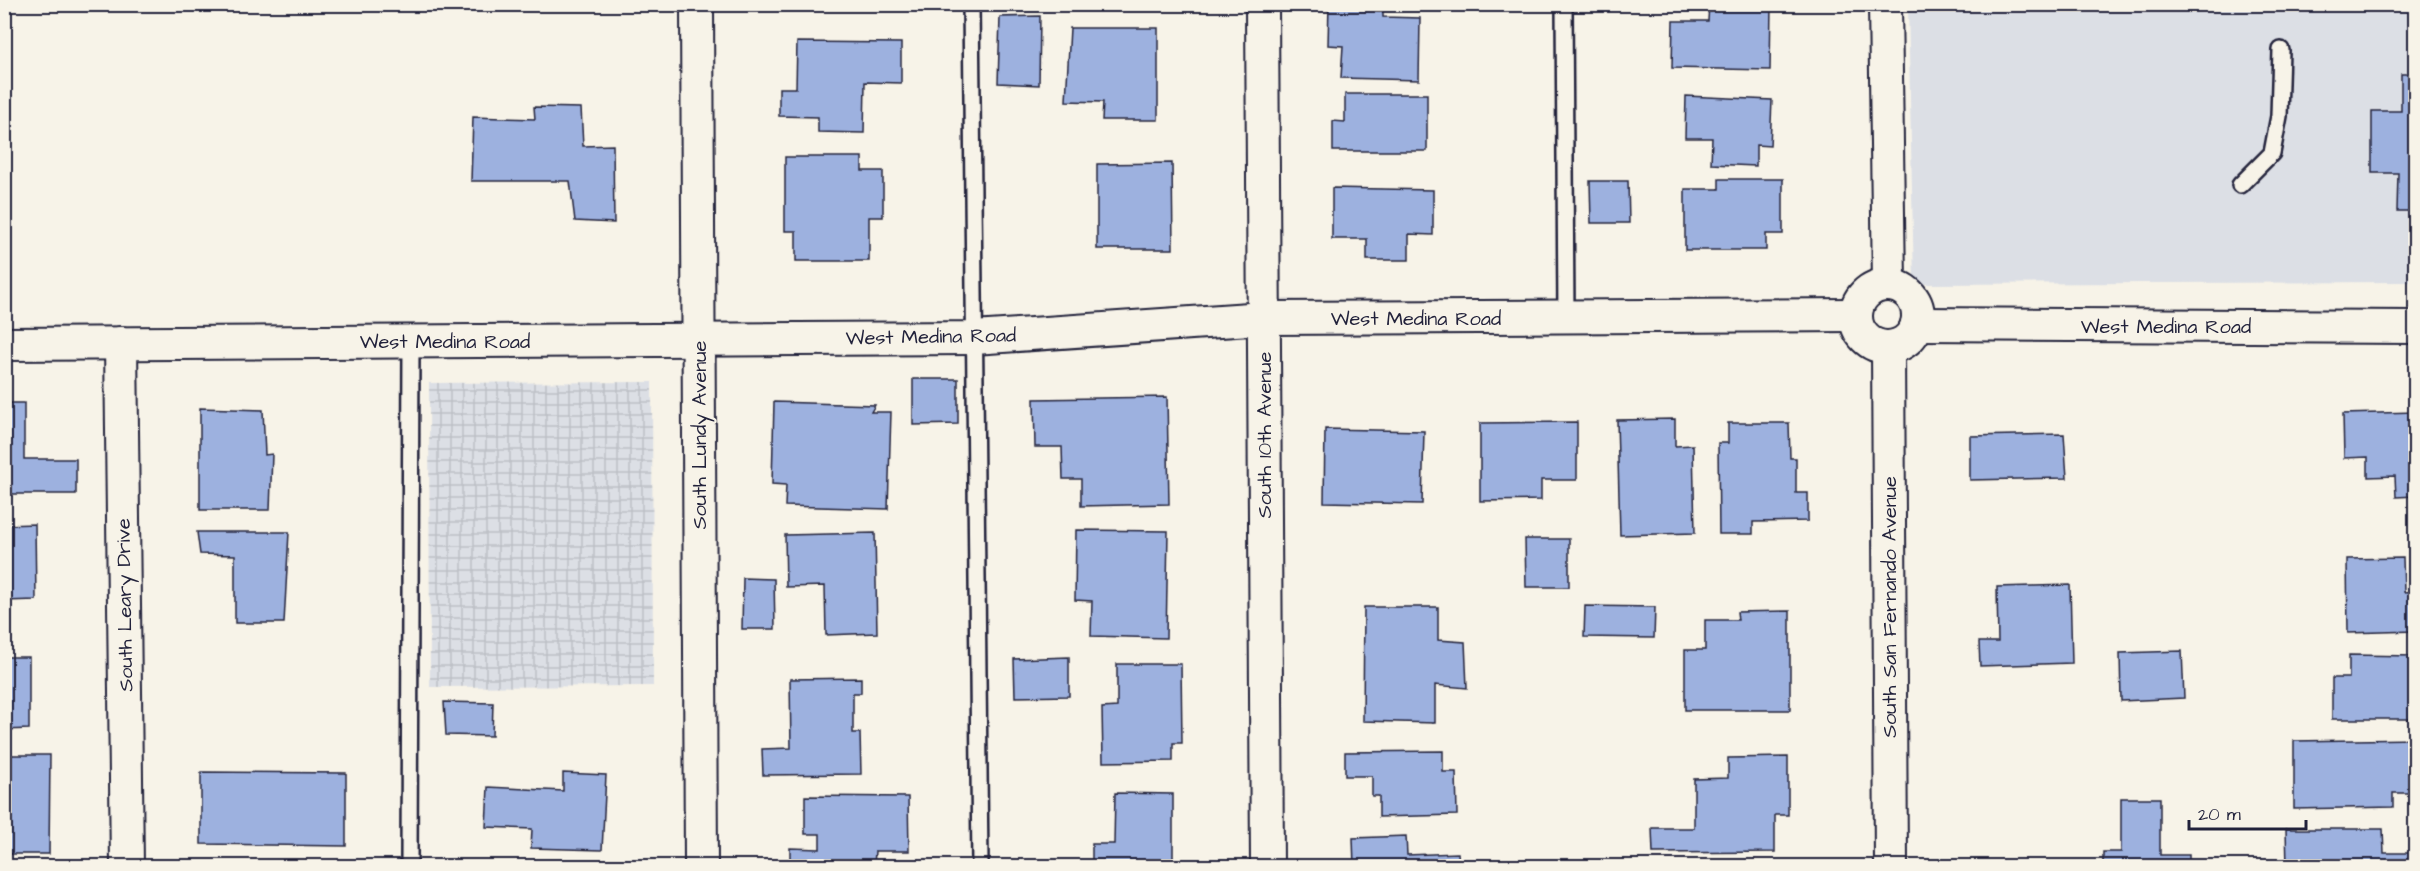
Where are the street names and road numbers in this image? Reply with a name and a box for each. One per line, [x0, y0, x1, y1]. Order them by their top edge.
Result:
street label: West Medina Road [1331, 305, 1501, 333]
street label: West Medina Road [2081, 313, 2251, 341]
street label: West Medina Road [846, 322, 1017, 352]
street label: West Medina Road [360, 328, 530, 356]
street label: South Lundy Avenue [686, 341, 715, 529]
street label: South 10th Avenue [1251, 352, 1279, 518]
street label: South San Fernando Avenue [1876, 476, 1904, 738]
street label: South Leary Drive [109, 518, 142, 692]

